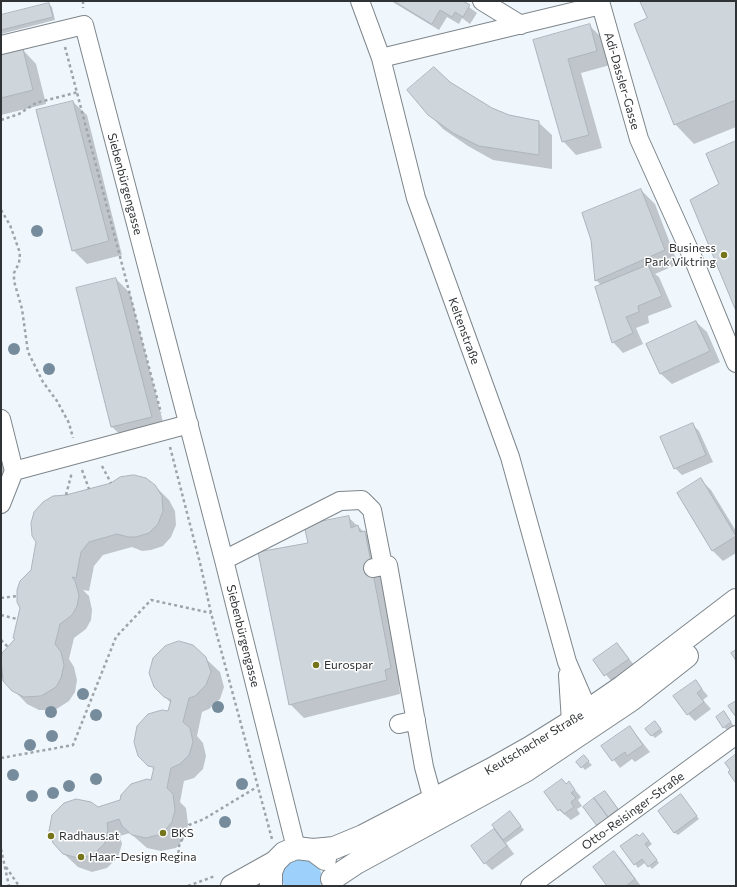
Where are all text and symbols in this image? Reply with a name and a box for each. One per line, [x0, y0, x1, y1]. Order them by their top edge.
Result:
street label: Adi-Dassler-Gasse [601, 31, 643, 131]
street label: Siebenbürgengasse [104, 131, 146, 237]
place label: Business Park Viktring [645, 241, 716, 269]
marker: Business Park Viktring [719, 250, 729, 260]
street label: Keltenstraße [445, 296, 483, 366]
street label: Siebenbürgengasse [223, 583, 263, 689]
place label: Eurospar [324, 658, 373, 672]
marker: Eurospar [311, 660, 321, 670]
street label: Keutschacher Straße [482, 708, 586, 778]
street label: Otto-Reisinger-Straße [579, 769, 687, 853]
place label: BKS [171, 826, 194, 840]
marker: BKS [158, 828, 168, 838]
place label: Radhaus.at [59, 829, 119, 843]
marker: Radhaus.at [46, 831, 56, 841]
place label: Haar-Design Regina [89, 850, 197, 864]
marker: Haar-Design Regina [76, 852, 86, 862]

